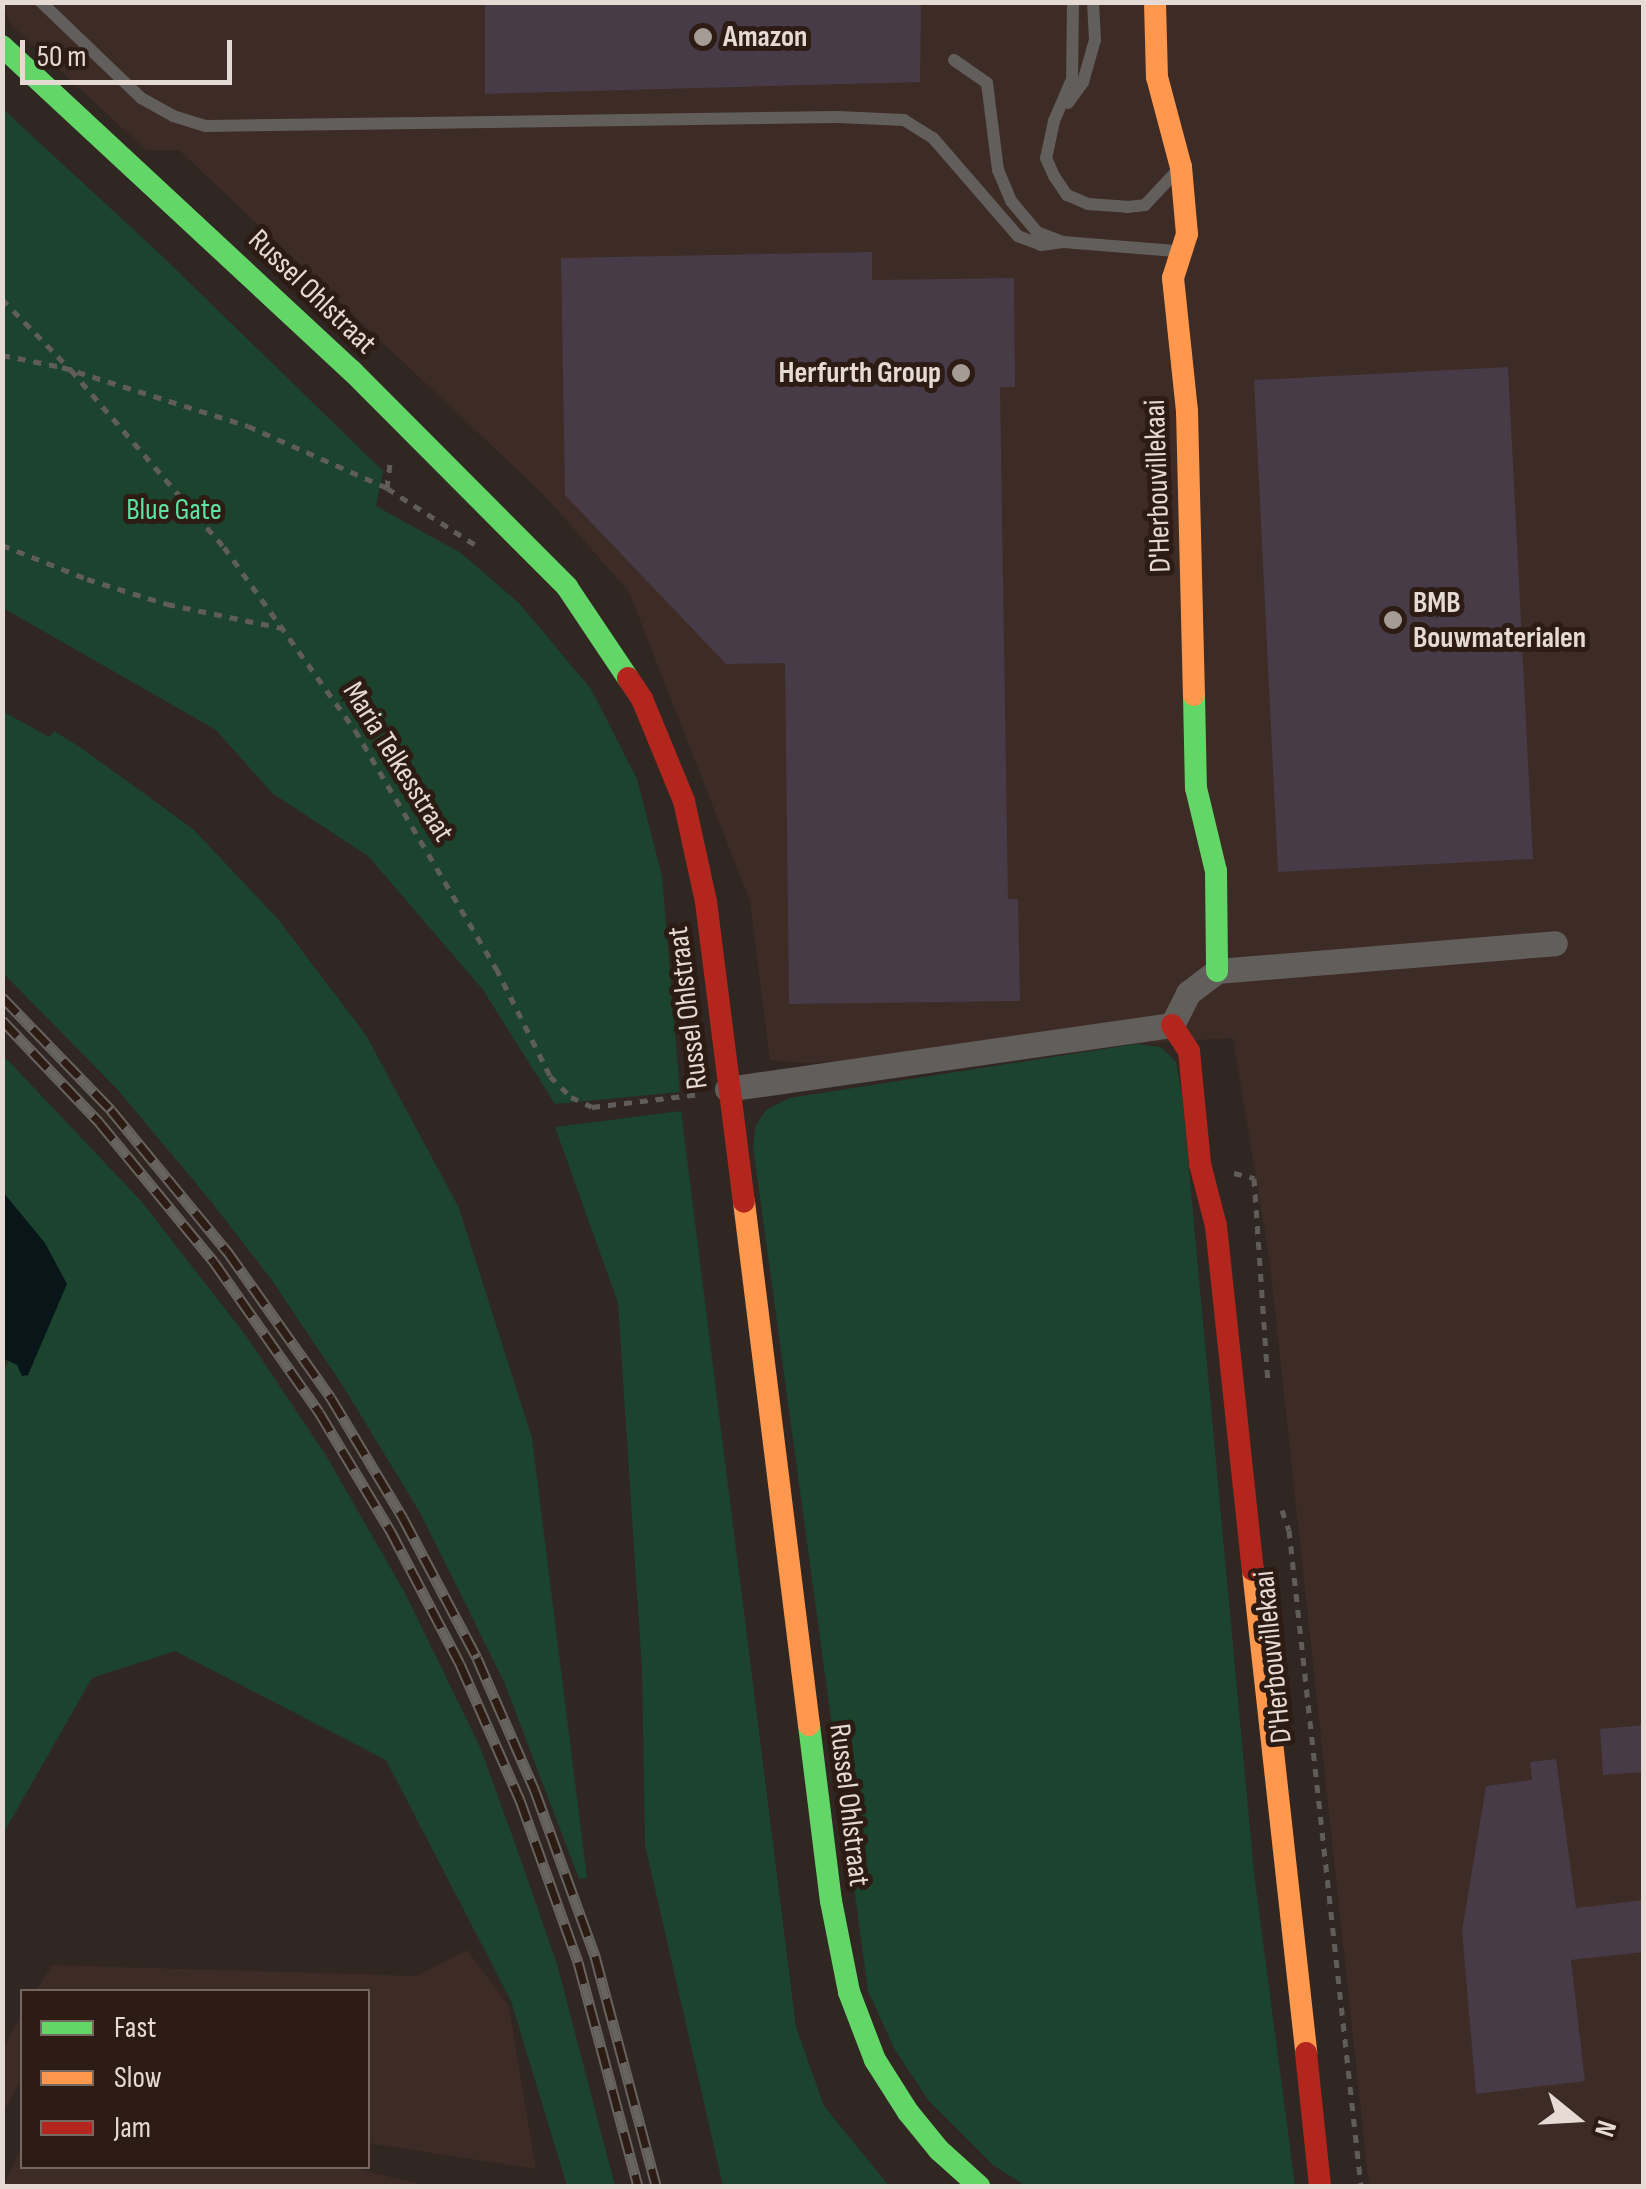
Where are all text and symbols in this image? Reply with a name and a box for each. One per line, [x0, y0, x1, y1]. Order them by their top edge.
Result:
place label: Amazon [723, 19, 807, 55]
scale bar [25, 20, 238, 82]
marker: Amazon [692, 26, 714, 48]
text: 50 m [37, 39, 86, 75]
street label: Russel Ohlstraat [241, 222, 383, 362]
place label: Herfurth Group [778, 355, 941, 391]
marker: Herfurth Group [950, 362, 972, 384]
street label: D'Herbouvillekaai [1137, 399, 1179, 573]
park label: Blue Gate [126, 492, 222, 528]
place label: BMB Bouwmaterialen [1413, 585, 1586, 656]
marker: BMB Bouwmaterialen [1382, 609, 1404, 631]
street label: Maria Telkesstraat [335, 676, 461, 848]
street label: Russel Ohlstraat [660, 925, 716, 1091]
street label: D'Herbouvillekaai [1246, 1569, 1300, 1745]
street label: Russel Ohlstraat [821, 1722, 877, 1888]
legend [20, 1989, 370, 2169]
text: Fast [114, 2010, 156, 2046]
text: Slow [114, 2060, 162, 2096]
north arrow [1526, 2069, 1626, 2169]
text: Jam [114, 2110, 151, 2146]
text: N [1587, 2116, 1623, 2141]

